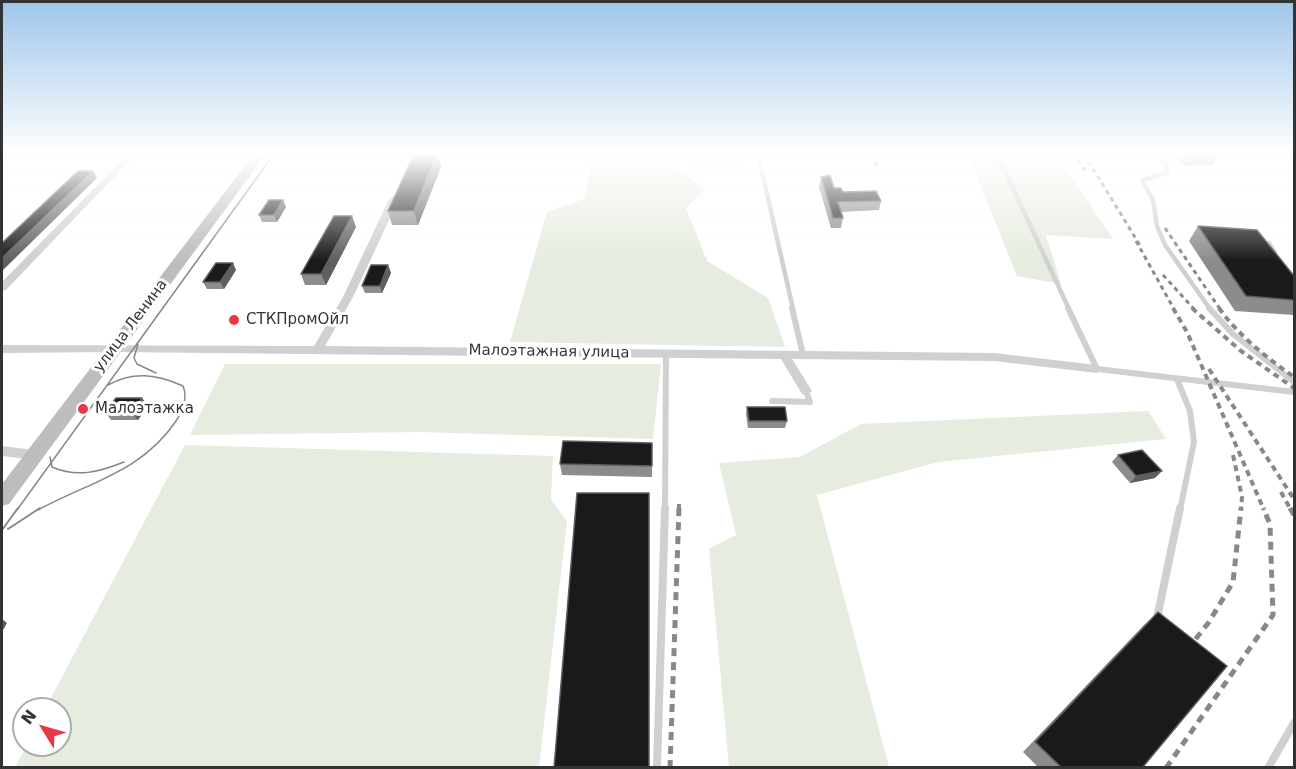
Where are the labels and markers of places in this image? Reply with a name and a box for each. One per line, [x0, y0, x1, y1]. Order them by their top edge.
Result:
place label: СТКПромОйл [246, 311, 349, 329]
marker: СТКПромОйл [227, 313, 241, 327]
place label: Малоэтажка [95, 400, 194, 418]
marker: Малоэтажка [76, 402, 90, 416]

